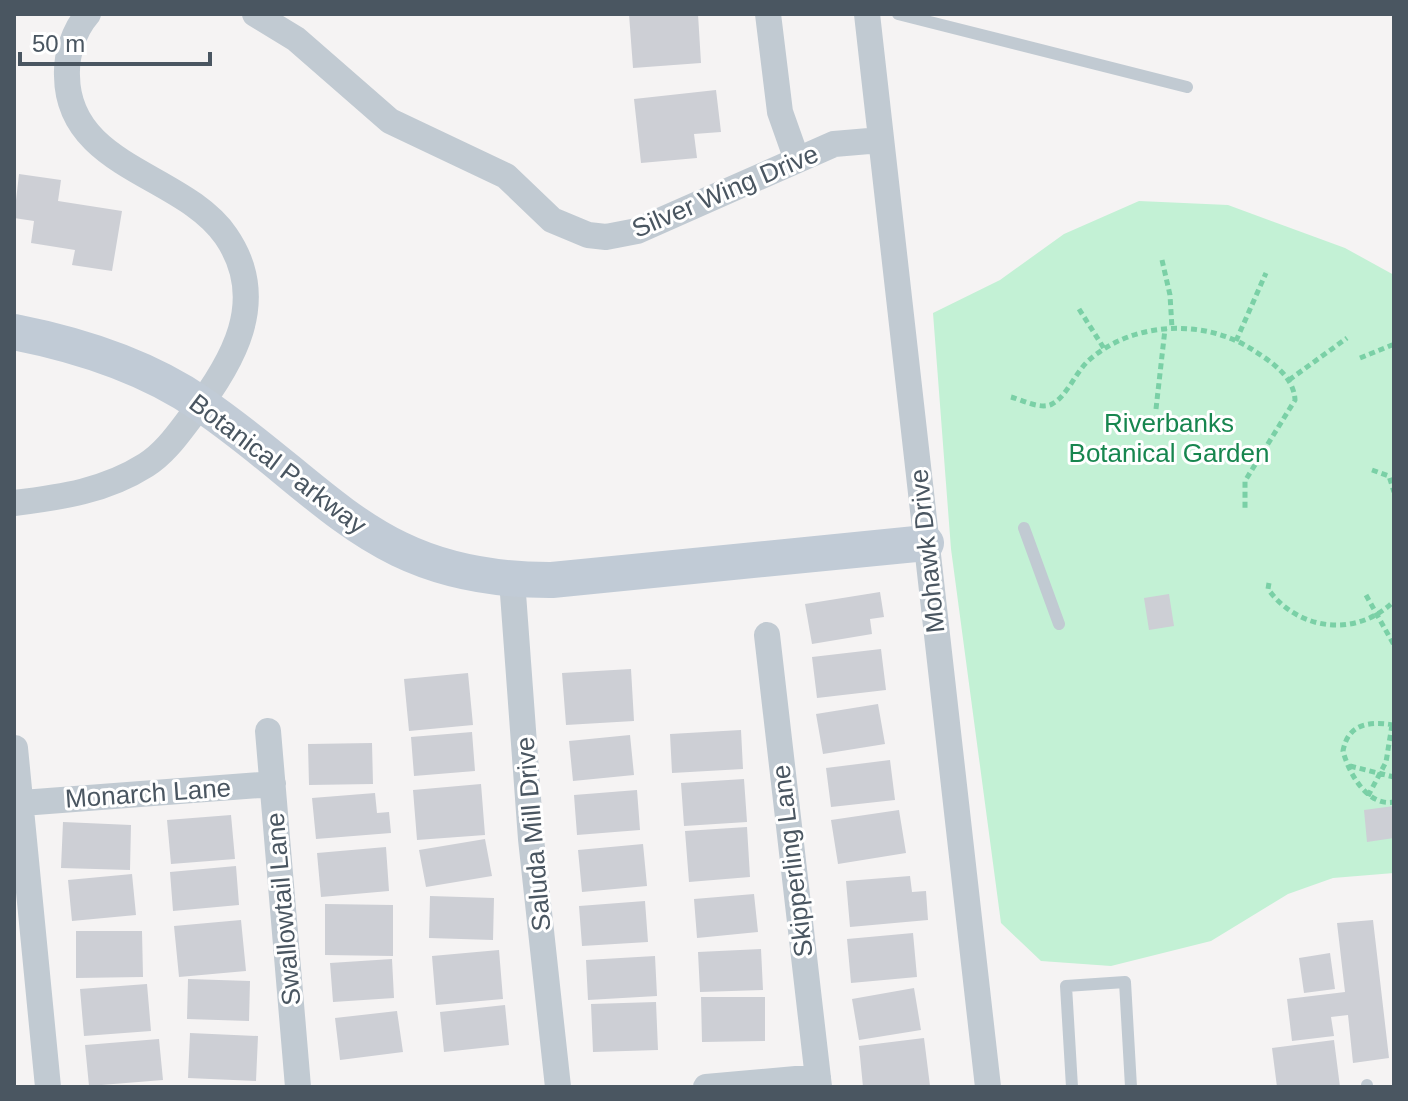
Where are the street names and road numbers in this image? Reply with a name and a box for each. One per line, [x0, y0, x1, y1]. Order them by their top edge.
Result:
street label: Silver Wing Drive [627, 138, 823, 244]
street label: Botanical Parkway [184, 388, 372, 540]
street label: Mohawk Drive [903, 468, 951, 634]
street label: Saluda Mill Drive [510, 736, 556, 932]
street label: Skipperling Lane [765, 763, 819, 959]
street label: Monarch Lane [64, 772, 232, 814]
street label: Swallowtail Lane [260, 811, 306, 1007]

